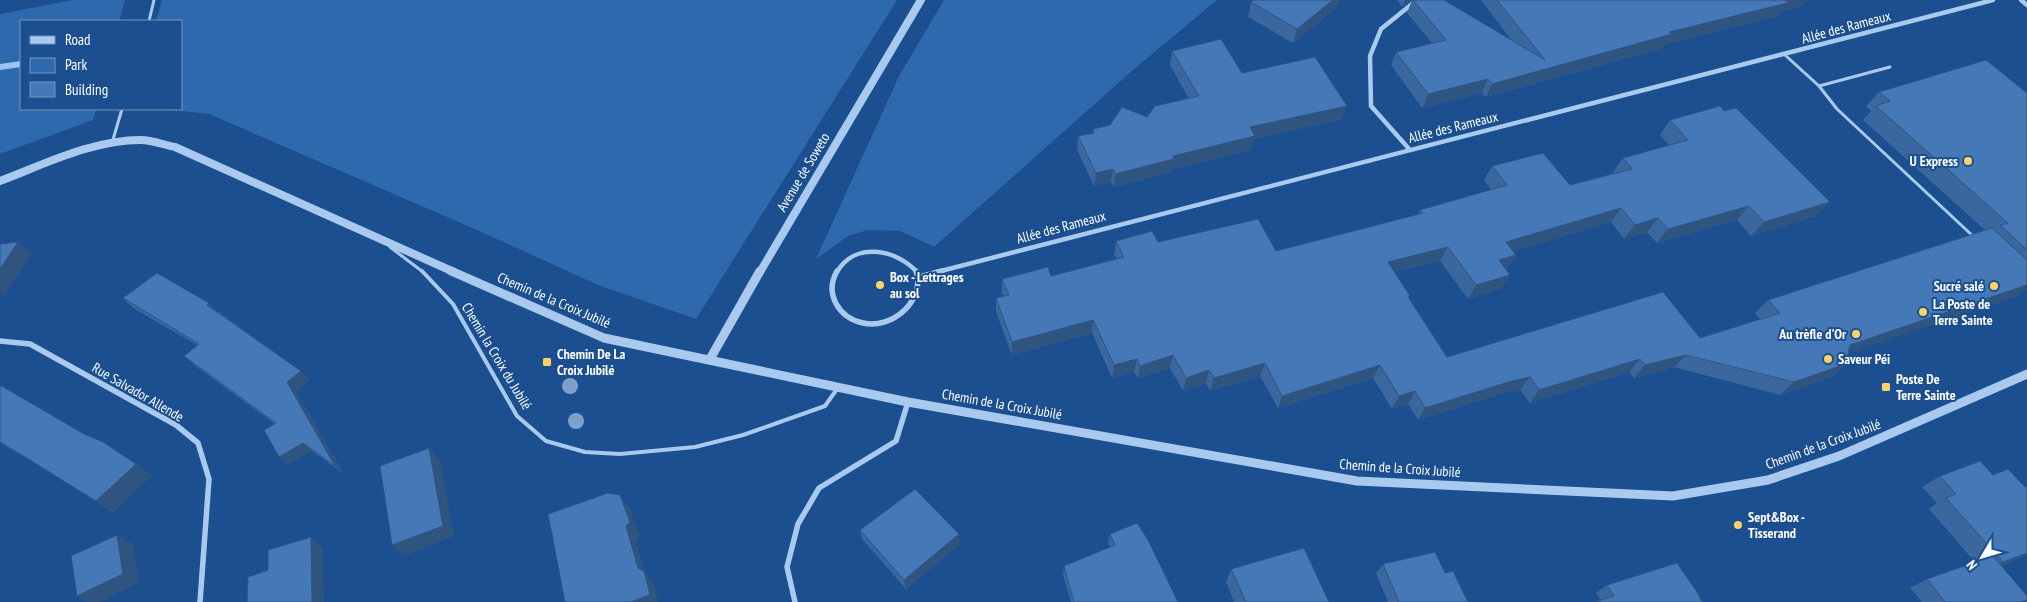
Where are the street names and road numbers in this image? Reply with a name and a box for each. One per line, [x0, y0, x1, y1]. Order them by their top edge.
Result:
street label: Allée des Rameaux [1799, 6, 1893, 48]
street label: Allée des Rameaux [1406, 107, 1500, 147]
street label: Avenue de Soweto [772, 129, 834, 215]
street label: Allée des Rameaux [1014, 206, 1108, 248]
street label: Chemin de la Croix Jubilé [495, 268, 614, 332]
street label: Chemin la Croix du Jubilé [458, 299, 536, 413]
street label: Rue Salvador Allende [89, 358, 187, 426]
street label: Chemin de la Croix Jubilé [941, 385, 1064, 423]
street label: Chemin de la Croix Jubilé [1763, 415, 1883, 473]
street label: Chemin de la Croix Jubilé [1339, 455, 1461, 481]

